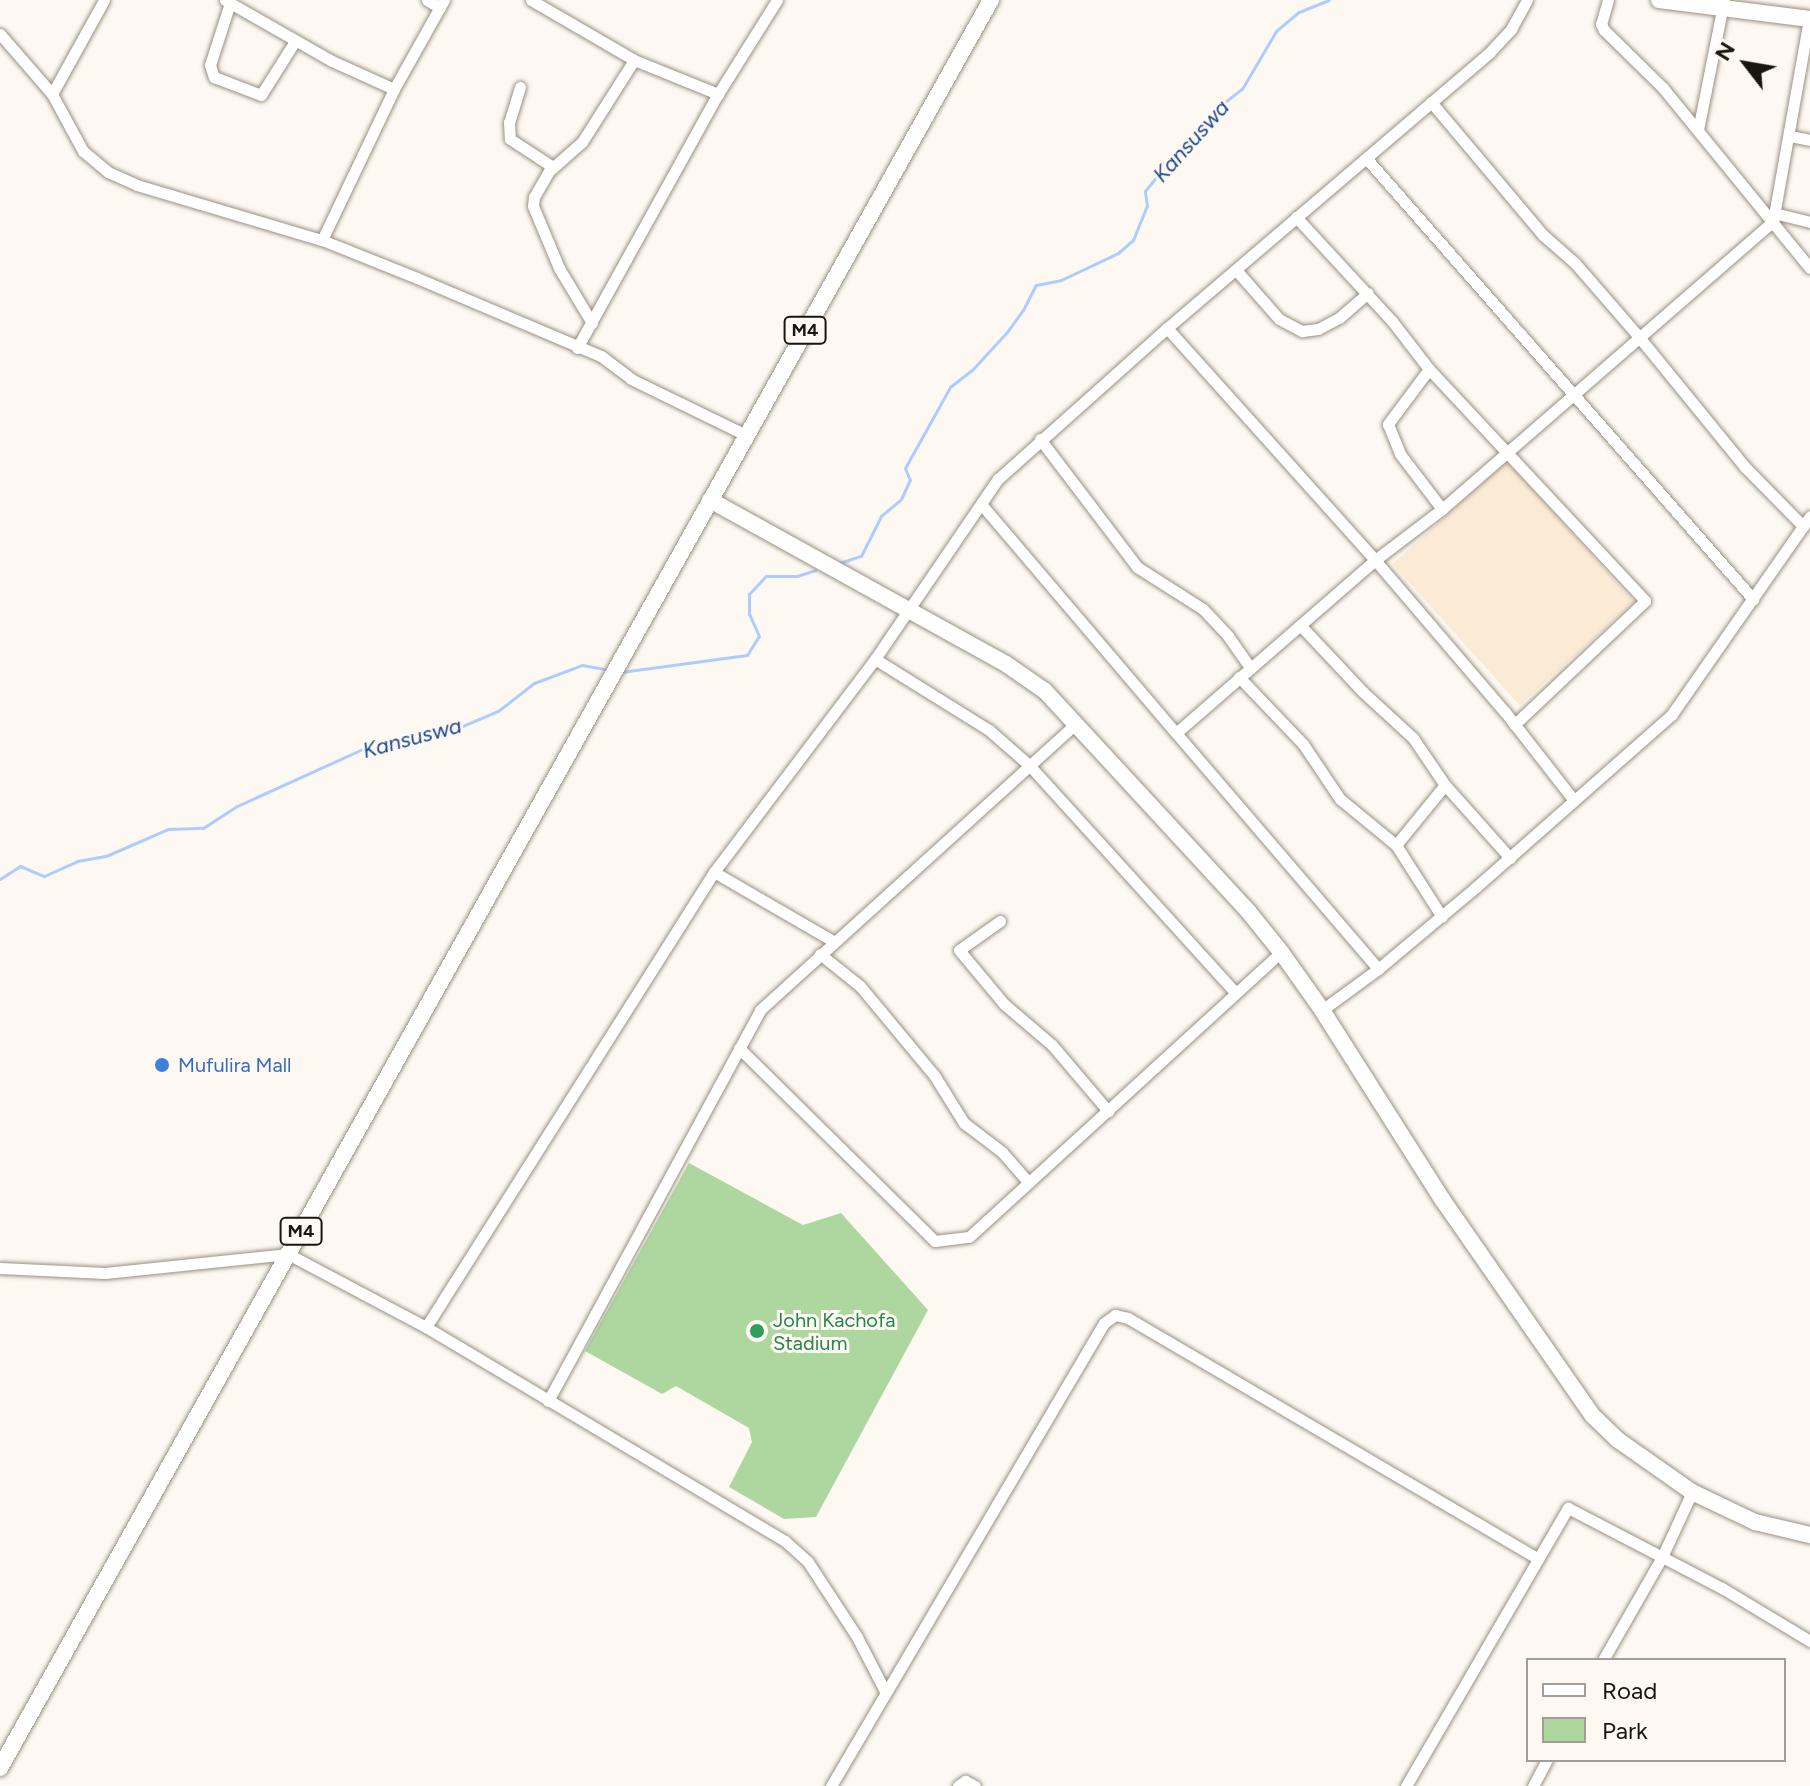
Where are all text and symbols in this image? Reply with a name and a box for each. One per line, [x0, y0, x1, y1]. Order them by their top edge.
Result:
north arrow [1706, 24, 1786, 104]
text: N [1709, 37, 1741, 66]
water label: Kansuswa [1147, 95, 1235, 187]
road number: M4 [783, 316, 827, 344]
water label: Kansuswa [360, 712, 464, 764]
place label: Mufulira Mall [178, 1053, 291, 1077]
marker: Mufulira Mall [153, 1056, 171, 1074]
road number: M4 [279, 1217, 323, 1245]
place label: John Kachofa Stadium [773, 1308, 895, 1355]
marker: John Kachofa Stadium [748, 1322, 766, 1340]
legend [1526, 1658, 1786, 1762]
text: Road [1602, 1676, 1657, 1705]
text: Park [1602, 1716, 1648, 1745]

